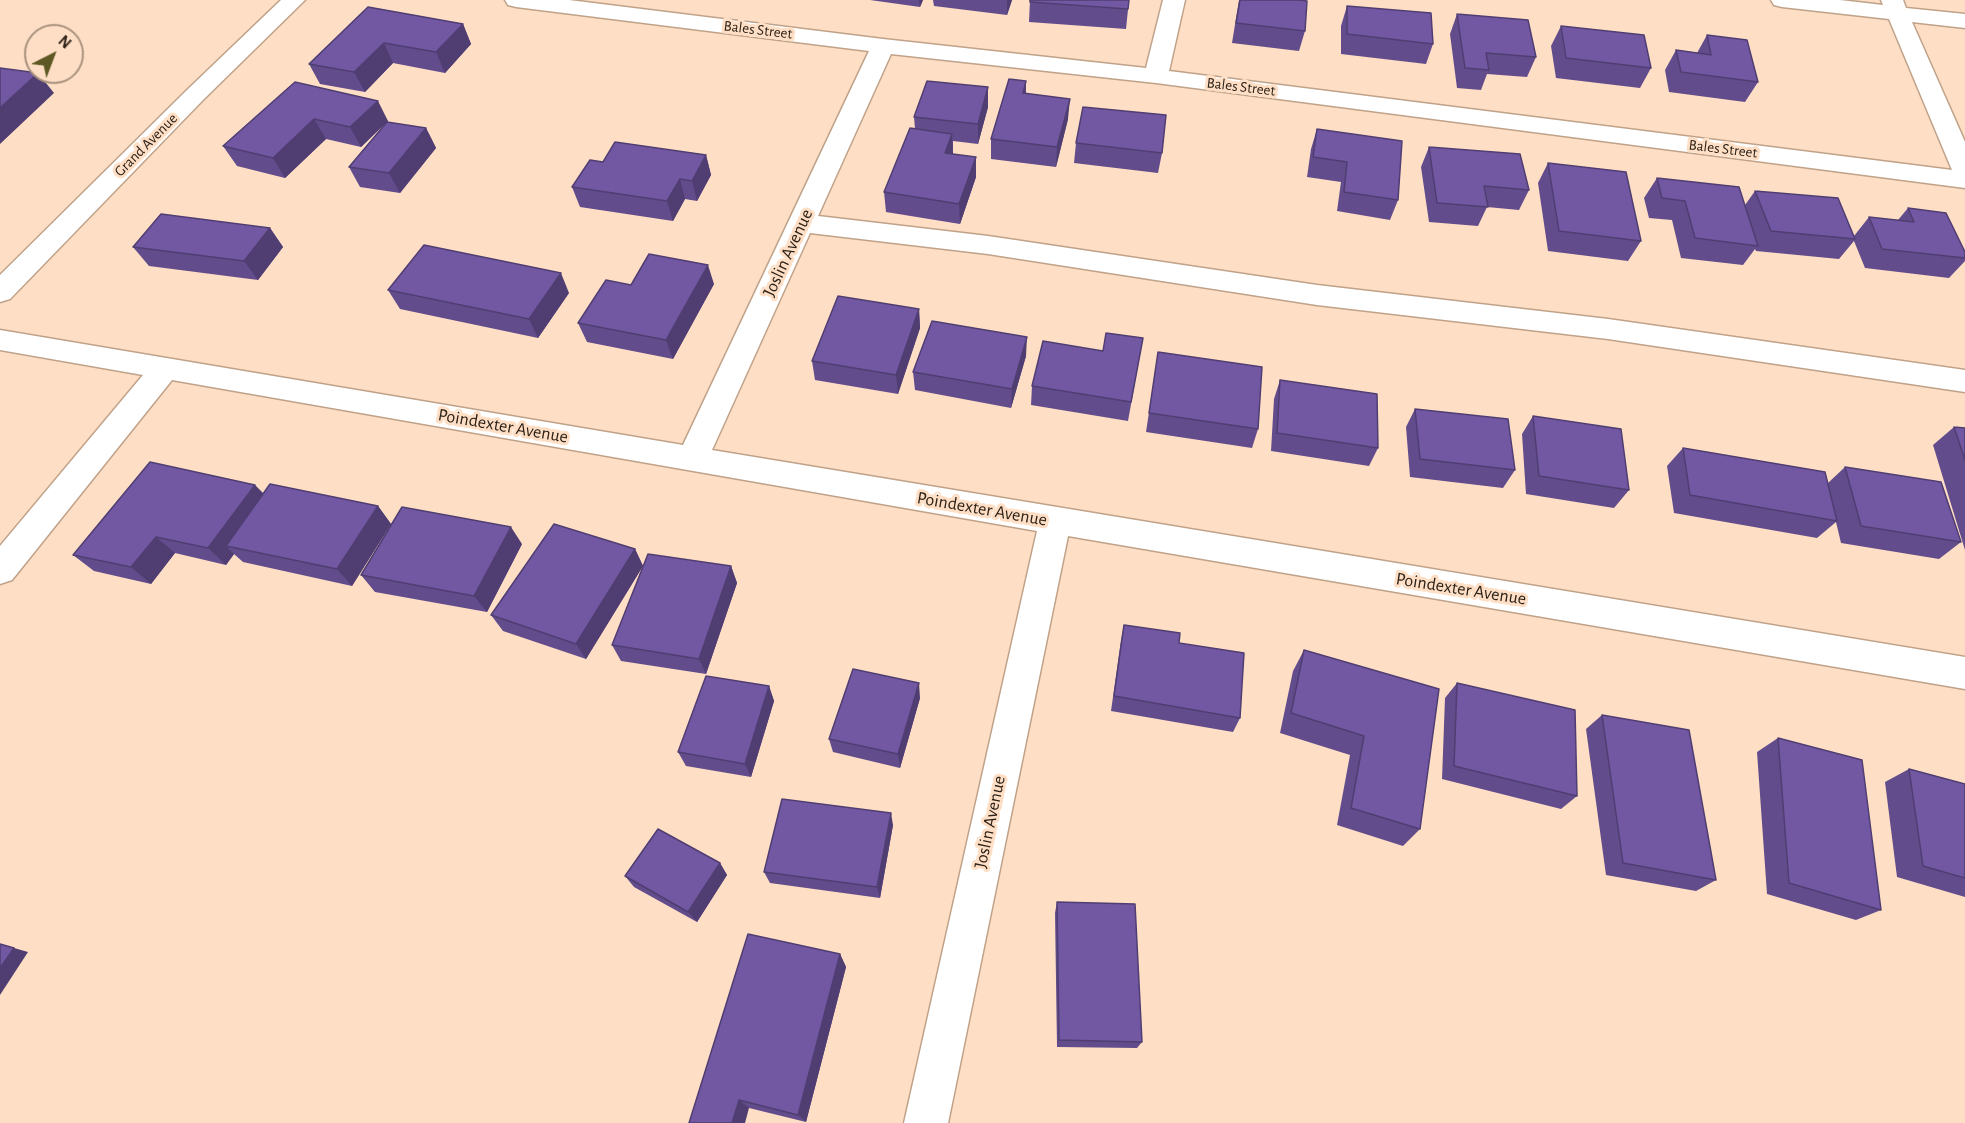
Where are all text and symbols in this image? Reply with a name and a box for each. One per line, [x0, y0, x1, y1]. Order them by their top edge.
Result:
street label: Bales Street [723, 17, 793, 43]
north arrow [24, 24, 84, 84]
text: N [55, 32, 74, 52]
street label: Bales Street [1206, 74, 1276, 100]
street label: Grand Avenue [111, 110, 181, 180]
street label: Bales Street [1688, 136, 1758, 162]
street label: Joslin Avenue [758, 206, 818, 300]
street label: Poindexter Avenue [436, 404, 570, 448]
street label: Poindexter Avenue [915, 487, 1049, 531]
street label: Poindexter Avenue [1394, 568, 1528, 610]
street label: Joslin Avenue [970, 774, 1010, 870]

